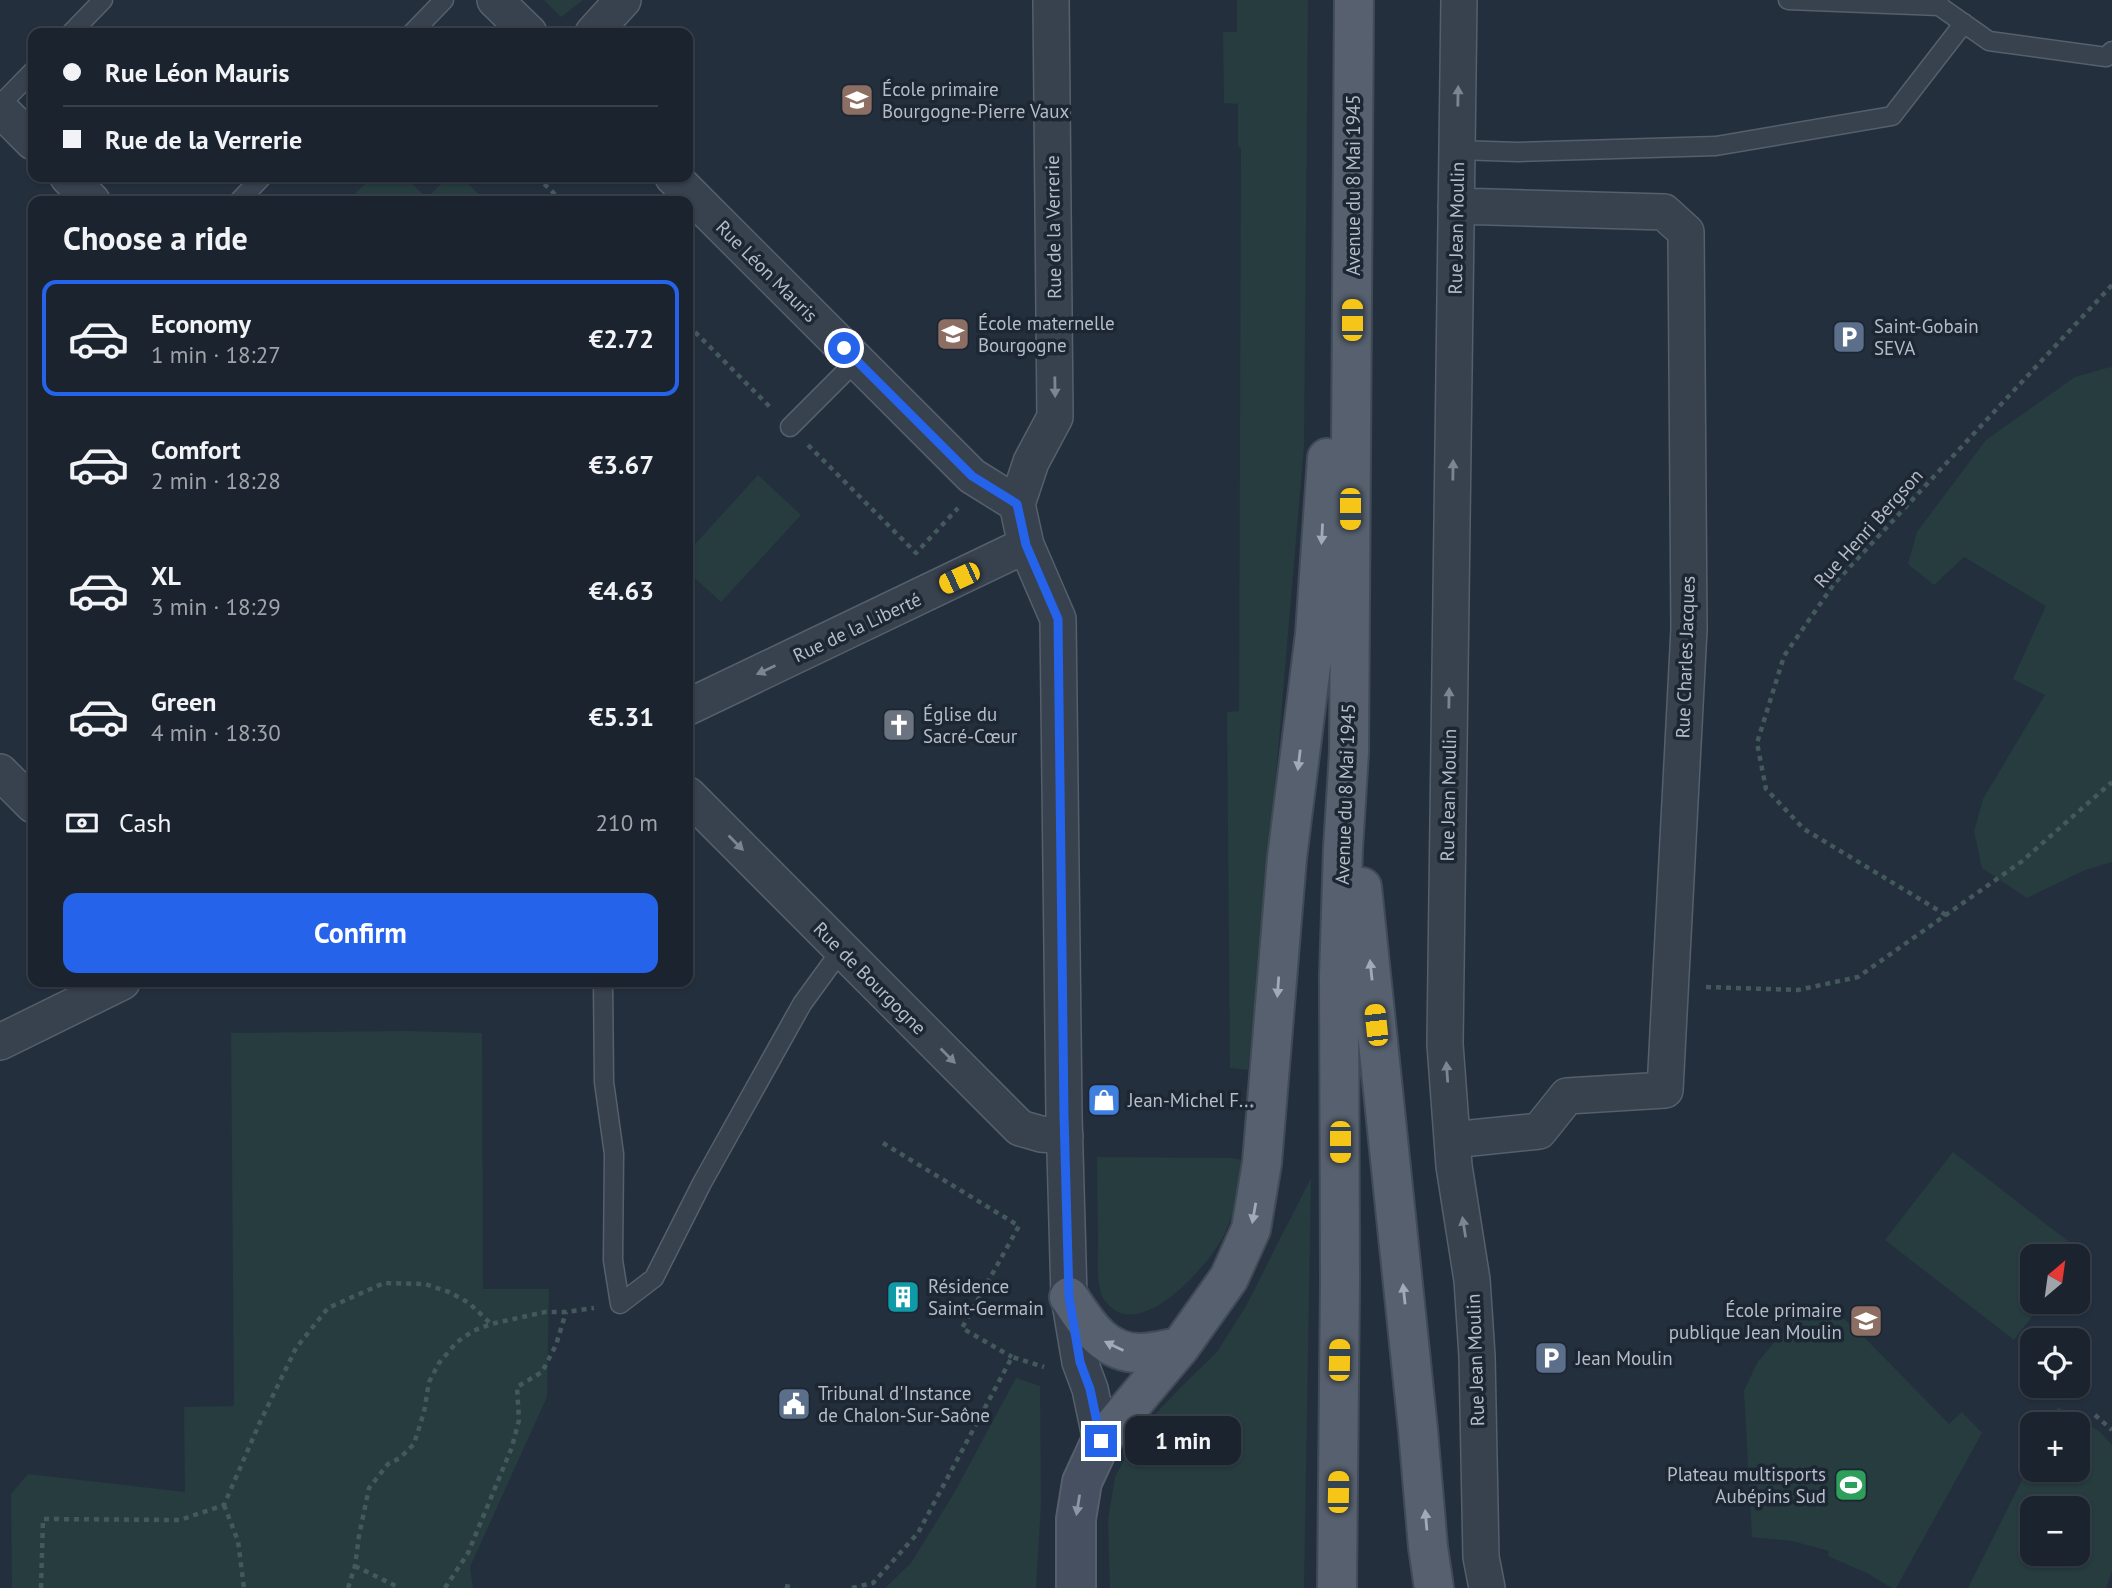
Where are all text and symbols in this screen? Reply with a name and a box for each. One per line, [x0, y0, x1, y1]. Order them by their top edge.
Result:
text: Rue Léon Mauris [105, 56, 289, 89]
place label: École primaire Bourgogne-Pierre Vaux [882, 77, 1069, 123]
school or university icon: École primaire Bourgogne-Pierre Vaux [838, 81, 876, 119]
one-way arrow [1452, 85, 1464, 107]
street label: Avenue du 8 Mai 1945 [1341, 94, 1365, 276]
text: Rue de la Verrerie [105, 123, 302, 156]
street label: Rue de la Verrerie [1040, 155, 1066, 299]
street label: Rue Jean Moulin [1443, 161, 1469, 295]
street label: Rue Léon Mauris [711, 215, 823, 327]
text: Choose a ride [63, 217, 248, 259]
car [1342, 299, 1363, 341]
icon: car [67, 307, 130, 370]
text: Economy [151, 307, 251, 340]
place label: École maternelle Bourgogne [978, 311, 1115, 357]
place label: Saint-Gobain SEVA [1874, 314, 1979, 360]
school or university icon: École maternelle Bourgogne [934, 315, 972, 353]
parking icon: Saint-Gobain SEVA [1830, 318, 1868, 356]
text: €2.72 [589, 322, 654, 355]
route start [828, 332, 860, 364]
text: 1 min · 18:27 [151, 340, 281, 369]
one-way arrow [1049, 376, 1061, 398]
icon: car [67, 433, 130, 496]
text: Comfort [151, 433, 241, 466]
text: €3.67 [589, 448, 654, 481]
one-way arrow [1447, 459, 1459, 481]
street label: Rue Henri Bergson [1808, 464, 1928, 592]
text: 2 min · 18:28 [151, 466, 281, 495]
car [1340, 488, 1361, 530]
one-way arrow [1316, 524, 1327, 546]
icon: car [67, 559, 130, 622]
text: XL [151, 559, 181, 592]
car [936, 560, 983, 596]
text: €4.63 [589, 574, 654, 607]
street label: Rue Charles Jacques [1670, 575, 1700, 739]
street label: Rue de la Liberté [789, 587, 925, 667]
text: 3 min · 18:29 [151, 592, 281, 621]
one-way arrow [756, 664, 776, 676]
icon: car [67, 685, 130, 748]
text: Green [151, 685, 216, 718]
one-way arrow [1444, 687, 1455, 709]
text: €5.31 [589, 700, 654, 733]
place label: Église du Sacré-Cœur [923, 702, 1018, 748]
street label: Avenue du 8 Mai 1945 [1330, 703, 1360, 885]
church icon: Église du Sacré-Cœur [880, 706, 918, 744]
text: 4 min · 18:30 [151, 718, 281, 747]
street label: Rue Jean Moulin [1435, 728, 1461, 862]
one-way arrow [1293, 750, 1304, 772]
icon: cash [63, 804, 101, 842]
text: Cash [119, 806, 171, 839]
text: 210 m [596, 808, 658, 837]
one-way arrow [728, 835, 744, 851]
button: Confirm [63, 893, 658, 973]
street label: Rue de Bourgogne [809, 917, 931, 1039]
one-way arrow [1365, 959, 1376, 981]
one-way arrow [1272, 976, 1283, 998]
car [1364, 1003, 1389, 1047]
one-way arrow [940, 1048, 957, 1065]
one-way arrow [1441, 1061, 1452, 1083]
shop icon: Jean-Michel F... [1085, 1081, 1123, 1119]
place label: Jean-Michel F... [1127, 1088, 1254, 1112]
car [1330, 1121, 1351, 1163]
one-way arrow [1248, 1202, 1259, 1224]
one-way arrow [1458, 1216, 1469, 1238]
north arrow [2020, 1244, 2090, 1314]
map controls [2020, 1244, 2090, 1566]
place label: Résidence Saint-Germain [928, 1274, 1044, 1320]
building icon: Résidence Saint-Germain [884, 1278, 922, 1316]
one-way arrow [1398, 1283, 1409, 1305]
street label: Rue Jean Moulin [1461, 1293, 1489, 1427]
place label: École primaire publique Jean Moulin [1669, 1298, 1842, 1344]
school or university icon: École primaire publique Jean Moulin [1847, 1302, 1885, 1340]
button: locate [2020, 1328, 2090, 1398]
car [1329, 1339, 1350, 1381]
parking icon: Jean Moulin [1532, 1339, 1570, 1377]
one-way arrow [1104, 1341, 1124, 1352]
place label: Jean Moulin [1575, 1346, 1673, 1370]
place label: Tribunal d'Instance de Chalon-Sur-Saône [818, 1381, 990, 1427]
public building icon: Tribunal d'Instance de Chalon-Sur-Saône [775, 1385, 813, 1423]
button: + [2020, 1412, 2090, 1482]
callout: 1 min [1126, 1416, 1241, 1466]
route end [1085, 1425, 1117, 1457]
text: 1 min [1155, 1426, 1211, 1455]
place label: Plateau multisports Aubépins Sud [1667, 1462, 1826, 1508]
sports icon: Plateau multisports Aubépins Sud [1832, 1466, 1870, 1504]
car [1328, 1471, 1349, 1513]
one-way arrow [1073, 1494, 1084, 1516]
button: − [2020, 1496, 2090, 1566]
one-way arrow [1420, 1509, 1431, 1531]

